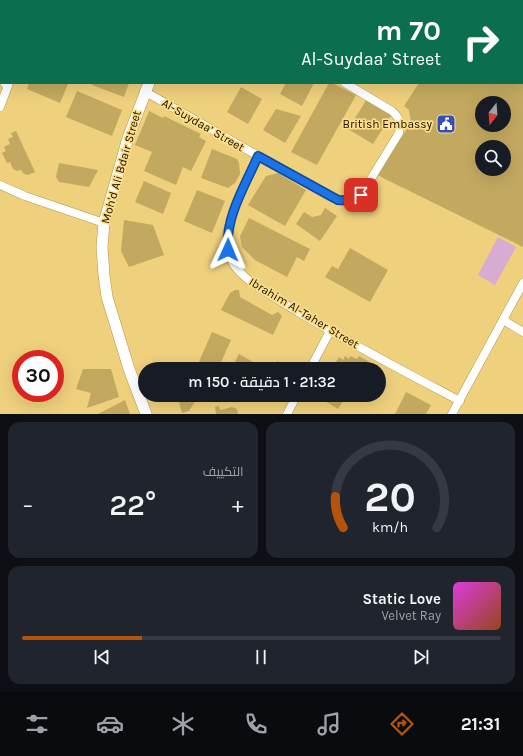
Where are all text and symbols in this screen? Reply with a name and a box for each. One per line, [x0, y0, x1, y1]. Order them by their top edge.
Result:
text: 70 m [376, 14, 441, 47]
icon: right [455, 16, 507, 68]
text: Al-Suydaa’ Street [301, 48, 441, 70]
street label: Al-Suydaa’ Street [159, 96, 247, 155]
north arrow [475, 96, 511, 132]
map controls [475, 96, 511, 176]
street label: Moh'd Ali Bdair Street [98, 108, 144, 225]
public building icon: British Embassy [435, 113, 457, 135]
place label: British Embassy [342, 117, 432, 131]
button: search [475, 140, 511, 176]
pin [344, 178, 378, 212]
icon: arrive [350, 184, 372, 206]
position arrow [207, 229, 249, 271]
street label: Ibrahim Al-Taher Street [246, 275, 362, 352]
speed limit sign: 30 [12, 350, 64, 402]
text: 21:32 · 1 دقيقة · 150 m [188, 373, 336, 391]
text: التكييف [203, 464, 244, 479]
text: 20 [365, 473, 416, 521]
text: 22° [109, 487, 156, 523]
text: − [22, 492, 34, 518]
text: + [232, 492, 243, 518]
text: km/h [372, 519, 408, 536]
text: Static Love [363, 590, 441, 608]
text: Velvet Ray [381, 608, 441, 623]
icon: previous [91, 646, 113, 668]
icon: pause [250, 646, 272, 668]
icon: next [410, 646, 432, 668]
icon: filters [23, 710, 51, 738]
icon: car [96, 710, 124, 738]
icon: climate [169, 710, 197, 738]
icon: phone [242, 710, 270, 738]
icon: music [315, 710, 343, 738]
icon: directions [388, 710, 416, 738]
text: 21:31 [461, 713, 500, 735]

